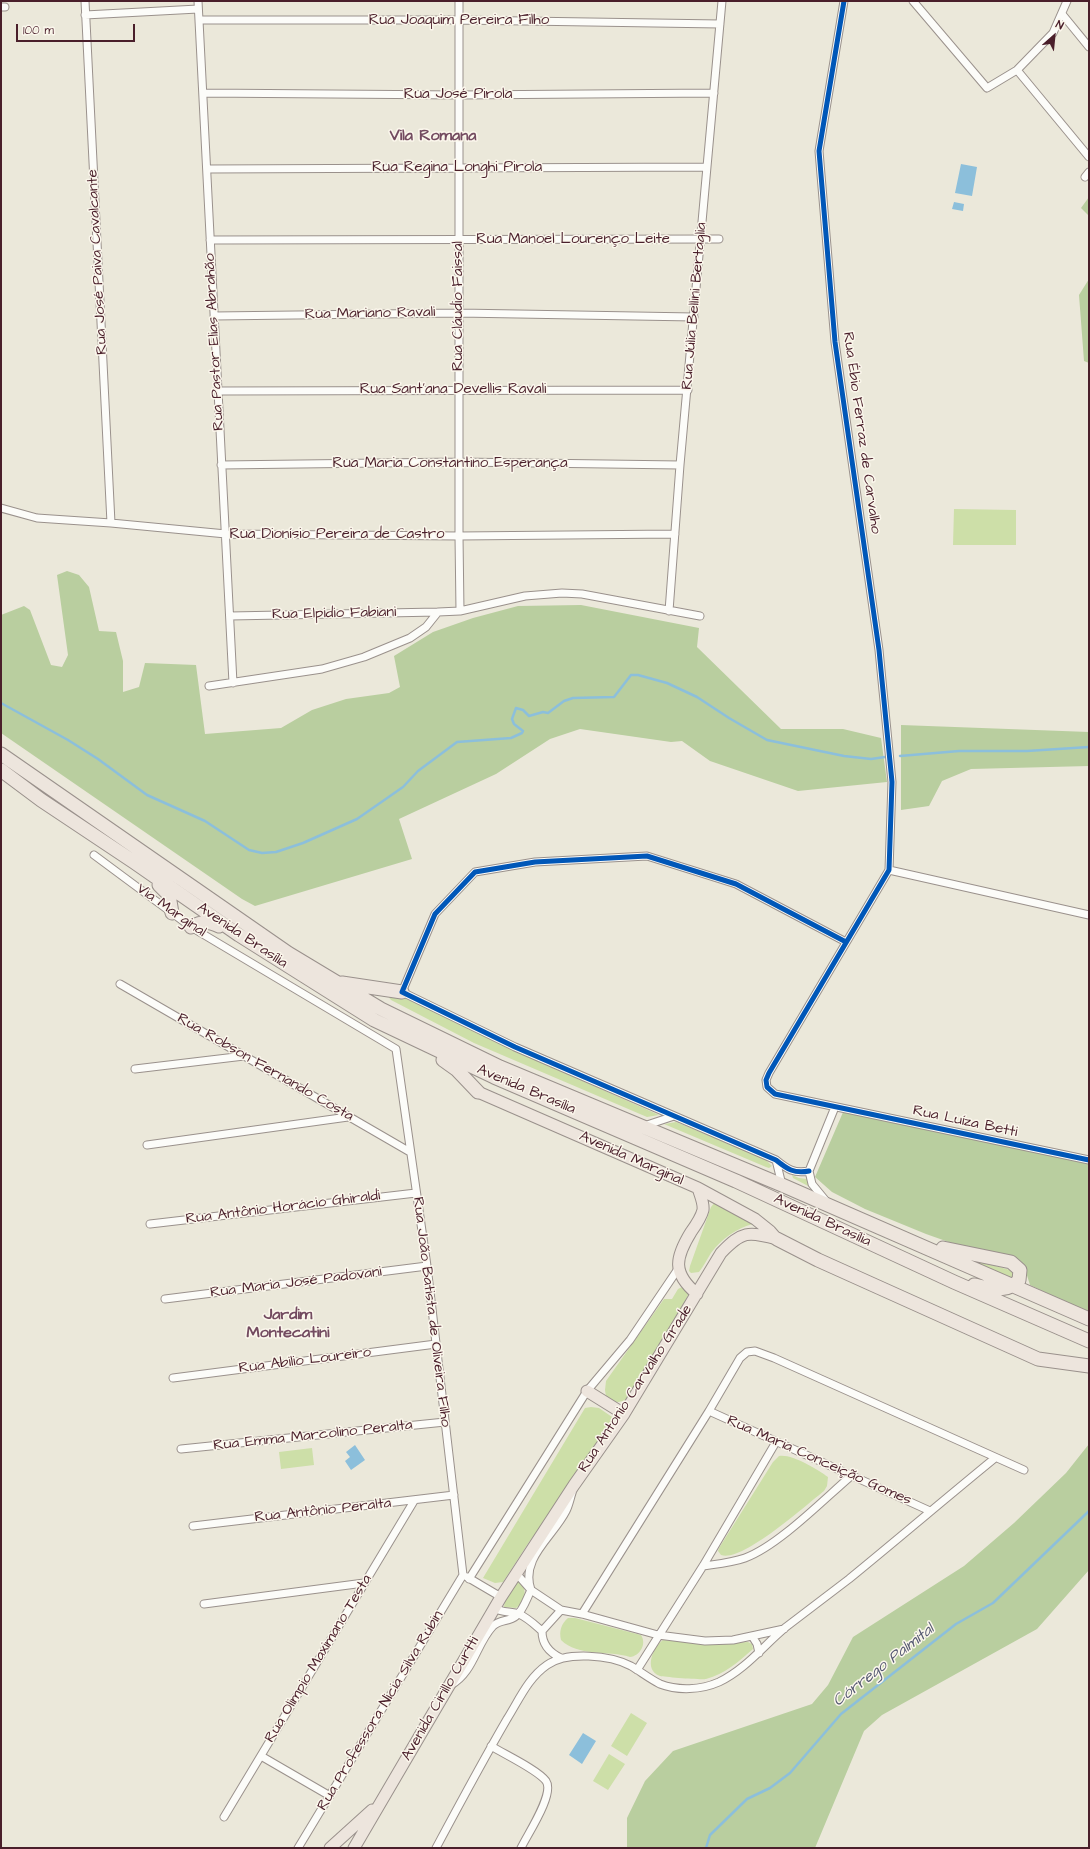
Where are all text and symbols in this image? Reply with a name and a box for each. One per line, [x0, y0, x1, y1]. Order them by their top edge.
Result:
street label: Rua Joaquim Pereira Filho [369, 12, 549, 30]
scale bar [18, 16, 137, 42]
north arrow [1034, 16, 1074, 56]
text: N [1053, 17, 1066, 33]
text: 100 m [23, 22, 54, 39]
street label: Rua José Pirola [404, 86, 512, 104]
district label: Vila Romana [390, 127, 476, 147]
street label: Rua Regina Longhi Pirola [372, 159, 542, 177]
street label: Rua José Paiva Cavalcante [84, 169, 112, 355]
street label: Rua Júlia Bellini Bertaglia [679, 222, 711, 390]
street label: Rua Manoel Lourenço Leite [476, 231, 670, 249]
street label: Rua Cláudio Faissal [450, 241, 468, 371]
street label: Rua Pastor Elias Abrahão [201, 253, 229, 431]
street label: Rua Mariano Ravali [305, 304, 435, 324]
street label: Rua Ébio Ferraz de Carvalho [838, 331, 884, 535]
street label: Rua Sant'ana Devellis Ravali [360, 381, 546, 399]
street label: Rua Maria Constantino Esperança [332, 455, 568, 473]
street label: Rua Dionísio Pereira de Castro [229, 526, 445, 544]
street label: Rua Elpidio Fabiani [272, 604, 396, 624]
street label: Via Marginal [133, 880, 209, 942]
street label: Avenida Brasília [193, 899, 291, 973]
street label: Rua Robson Fernando Costa [174, 1010, 356, 1126]
street label: Avenida Brasília [474, 1061, 578, 1119]
street label: Rua Luíza Betti [911, 1102, 1019, 1142]
street label: Avenida Marginal [576, 1128, 686, 1190]
street label: Rua Antônio Horácio Ghiraldi [185, 1187, 381, 1229]
street label: Avenida Brasília [771, 1191, 873, 1251]
street label: Rua João Batista de Oliveira Filho [408, 1196, 454, 1428]
street label: Rua Maria José Padovani [209, 1264, 383, 1302]
street label: Rua Antonio Carvalho Grade [575, 1302, 697, 1476]
district label: Jardim Montecatini [247, 1306, 329, 1344]
street label: Rua Abilio Loureiro [238, 1344, 372, 1378]
street label: Rua Maria Conceição Gomes [724, 1412, 914, 1510]
street label: Rua Emma Marcolino Peralta [212, 1417, 414, 1455]
street label: Rua Antônio Peralta [254, 1495, 392, 1527]
street label: Rua Olimpio Maximano Testa [262, 1572, 376, 1746]
street label: Rua Professora Nicia Silva Rubin [314, 1608, 448, 1814]
water label: Córrego Palmital [830, 1621, 938, 1711]
street label: Avenida Cirillo Curtti [398, 1634, 484, 1764]

